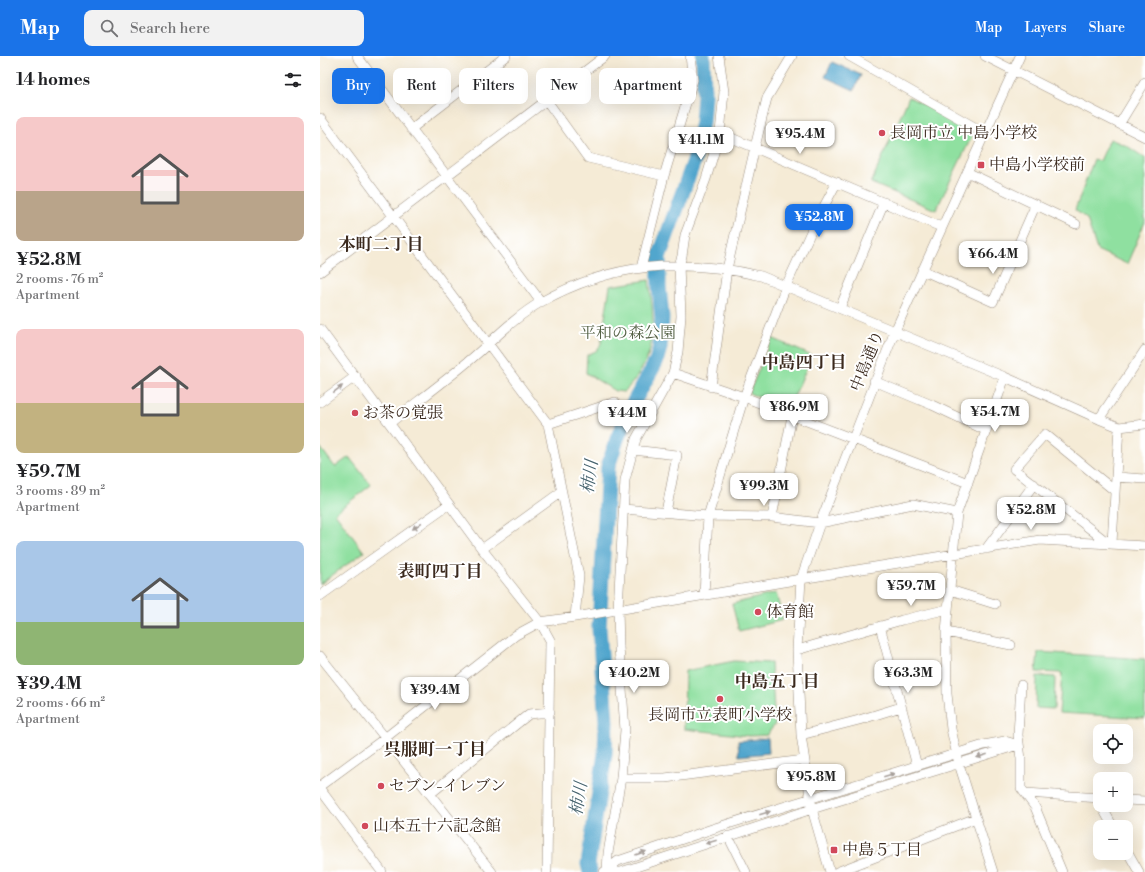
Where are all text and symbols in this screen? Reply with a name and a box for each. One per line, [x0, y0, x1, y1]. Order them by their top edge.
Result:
search box [84, 10, 364, 46]
text: Map [20, 16, 60, 40]
icon: search [98, 17, 120, 39]
text: Search here [130, 19, 210, 38]
text: Map [975, 19, 1002, 37]
text: Layers [1024, 19, 1067, 37]
text: Share [1089, 19, 1125, 37]
chip: Buy [332, 68, 385, 104]
chip: Rent [393, 68, 451, 104]
chip: Filters [459, 68, 528, 104]
chip: New [536, 68, 591, 104]
chip: Apartment [599, 68, 696, 104]
text: 14 homes [16, 69, 90, 91]
icon: filters [282, 69, 304, 91]
pin: ¥95.4M [767, 121, 833, 155]
place label: 長岡市立 中島小学校 [890, 123, 1037, 143]
text: ¥95.4M [775, 126, 825, 142]
pin: ¥41.1M [668, 127, 734, 161]
marker: 長岡市立 中島小学校 [877, 128, 887, 138]
text: ¥41.1M [678, 132, 724, 148]
icon: home [124, 143, 196, 215]
place label: 中島小学校前 [989, 155, 1085, 175]
marker: 中島小学校前 [976, 160, 986, 170]
pin: ¥52.8M [786, 204, 852, 238]
text: ¥52.8M [794, 209, 844, 225]
district label: 本町二丁目 [339, 234, 424, 256]
pin: ¥66.4M [960, 241, 1026, 275]
text: ¥66.4M [968, 246, 1018, 262]
text: ¥52.8M [16, 249, 81, 271]
text: 2 rooms · 76 m² [16, 271, 103, 287]
text: Apartment [16, 287, 80, 303]
park label: 平和の森公園 [580, 323, 676, 343]
street label: 中島通り [846, 328, 888, 394]
district label: 中島四丁目 [762, 352, 847, 374]
icon: home [124, 355, 196, 427]
one-way arrow [333, 386, 343, 394]
pin: ¥86.9M [761, 394, 827, 428]
text: ¥86.9M [769, 399, 819, 415]
pin: ¥54.7M [962, 399, 1028, 433]
pin: ¥44M [603, 400, 651, 434]
place label: お茶の覚張 [363, 403, 443, 423]
text: ¥54.7M [970, 404, 1020, 420]
text: ¥44M [607, 405, 647, 421]
marker: お茶の覚張 [350, 408, 360, 418]
water label: 柿川 [577, 457, 604, 495]
text: ¥59.7M [16, 461, 81, 483]
pin: ¥99.3M [731, 473, 797, 507]
text: ¥99.3M [739, 478, 789, 494]
text: 3 rooms · 89 m² [16, 483, 105, 499]
pin: ¥52.8M [998, 497, 1064, 531]
text: Apartment [16, 499, 80, 515]
text: ¥52.8M [1006, 502, 1056, 518]
one-way arrow [412, 522, 422, 530]
district label: 表町四丁目 [398, 561, 483, 583]
icon: home [124, 567, 196, 639]
pin: ¥59.7M [878, 573, 944, 607]
text: ¥59.7M [886, 578, 936, 594]
place label: 体育館 [766, 602, 814, 622]
marker: 体育館 [753, 607, 763, 617]
pin: ¥40.2M [601, 660, 667, 694]
pin: ¥63.3M [875, 660, 941, 694]
text: ¥40.2M [608, 665, 660, 681]
text: ¥63.3M [883, 665, 933, 681]
district label: 中島五丁目 [735, 671, 820, 693]
text: ¥39.4M [16, 673, 82, 695]
pin: ¥39.4M [402, 677, 468, 711]
text: ¥39.4M [410, 682, 460, 698]
marker: 長岡市立表町小学校 [715, 694, 725, 704]
text: 2 rooms · 66 m² [16, 695, 105, 711]
place label: 長岡市立表町小学校 [648, 705, 792, 725]
text: Apartment [16, 711, 80, 727]
map controls [1093, 724, 1133, 860]
button: locate [1093, 724, 1133, 764]
district label: 呉服町一丁目 [384, 739, 486, 761]
one-way arrow [976, 754, 988, 760]
pin: ¥95.8M [778, 764, 844, 798]
text: ¥95.8M [786, 769, 836, 785]
one-way arrow [883, 772, 895, 778]
button: + [1093, 772, 1133, 812]
place label: セブン-イレブン [389, 776, 506, 796]
water label: 柿川 [565, 779, 593, 818]
marker: セブン-イレブン [376, 781, 386, 791]
one-way arrow [759, 810, 771, 816]
place label: 山本五十六記念館 [373, 816, 501, 836]
button: − [1093, 820, 1133, 860]
marker: 山本五十六記念館 [360, 821, 370, 831]
one-way arrow [705, 839, 717, 845]
place label: 中島５丁目 [842, 840, 922, 860]
marker: 中島５丁目 [829, 845, 839, 855]
one-way arrow [635, 850, 647, 856]

